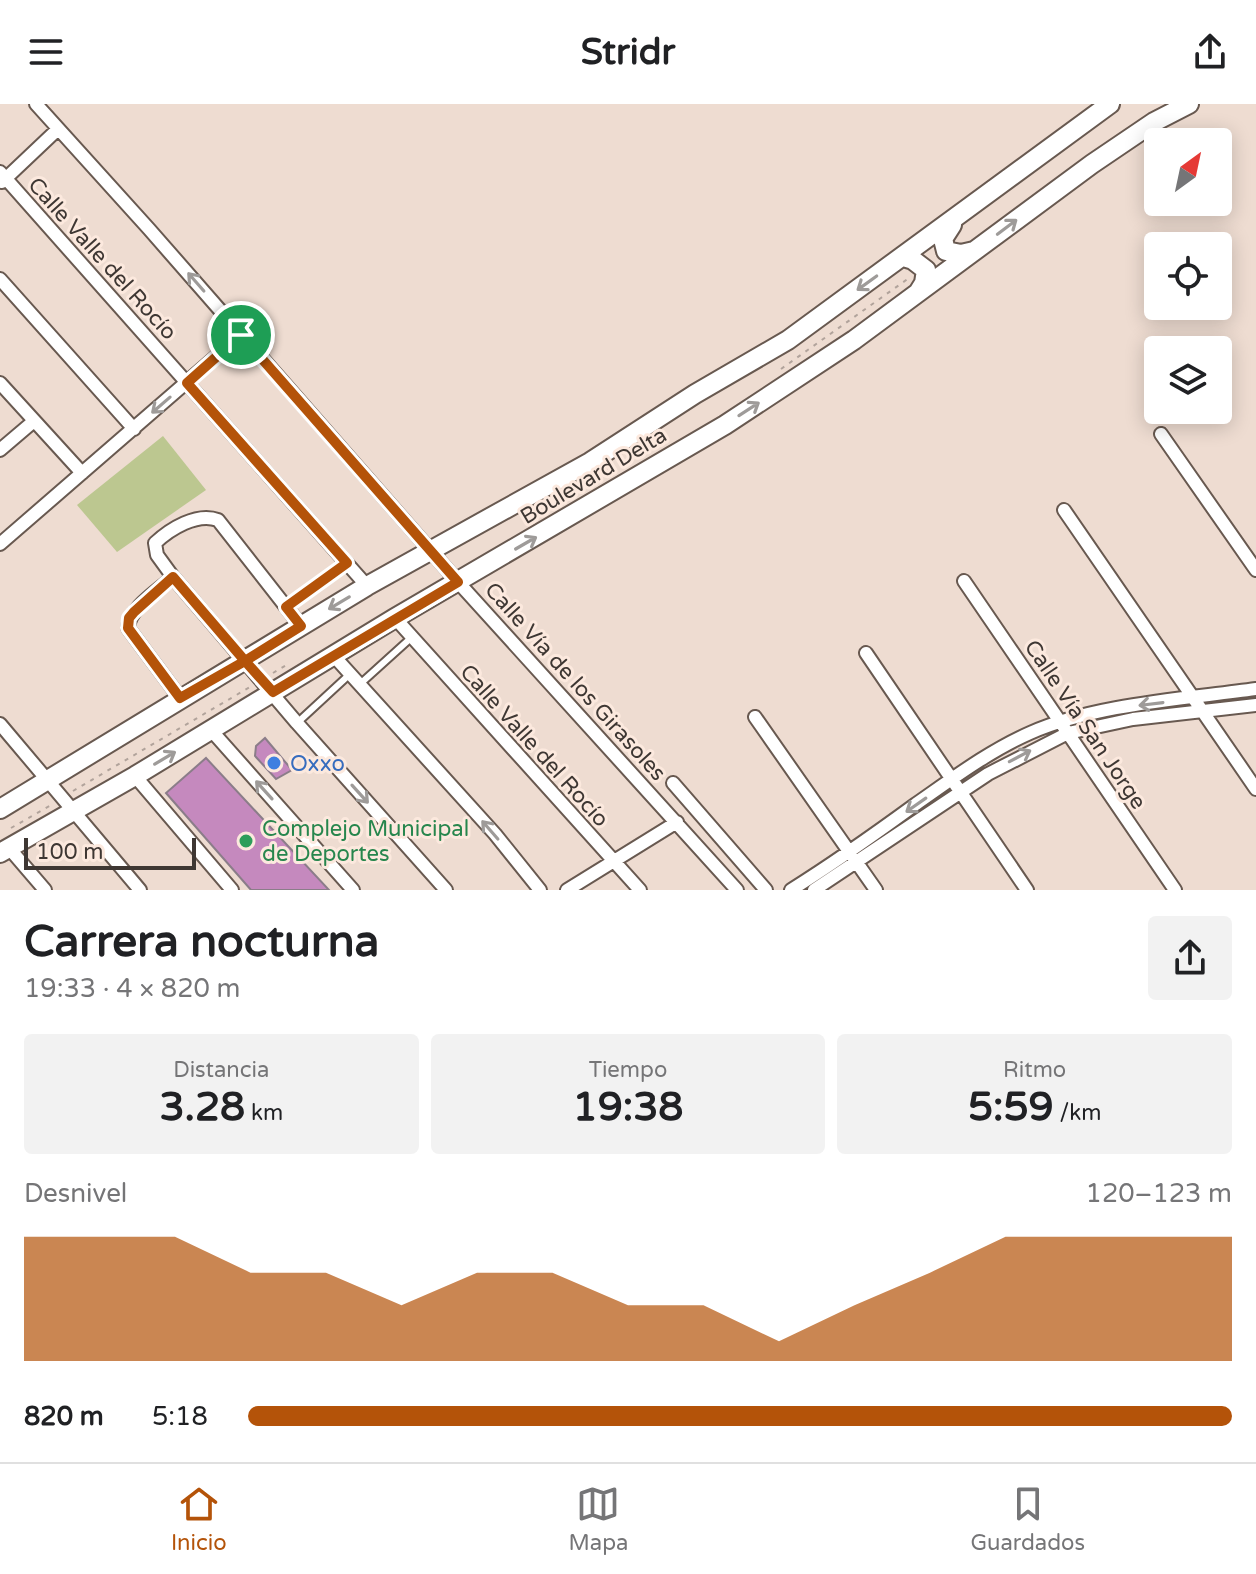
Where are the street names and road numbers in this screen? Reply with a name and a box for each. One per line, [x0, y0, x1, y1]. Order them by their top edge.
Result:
street label: Calle Valle del Rocío [23, 172, 182, 345]
street label: Boulevard Delta [516, 422, 671, 530]
street label: Calle Vía de los Girasoles [479, 577, 671, 786]
street label: Calle Vía San Jorge [1019, 635, 1151, 814]
street label: Calle Valle del Rocío [455, 659, 614, 832]

